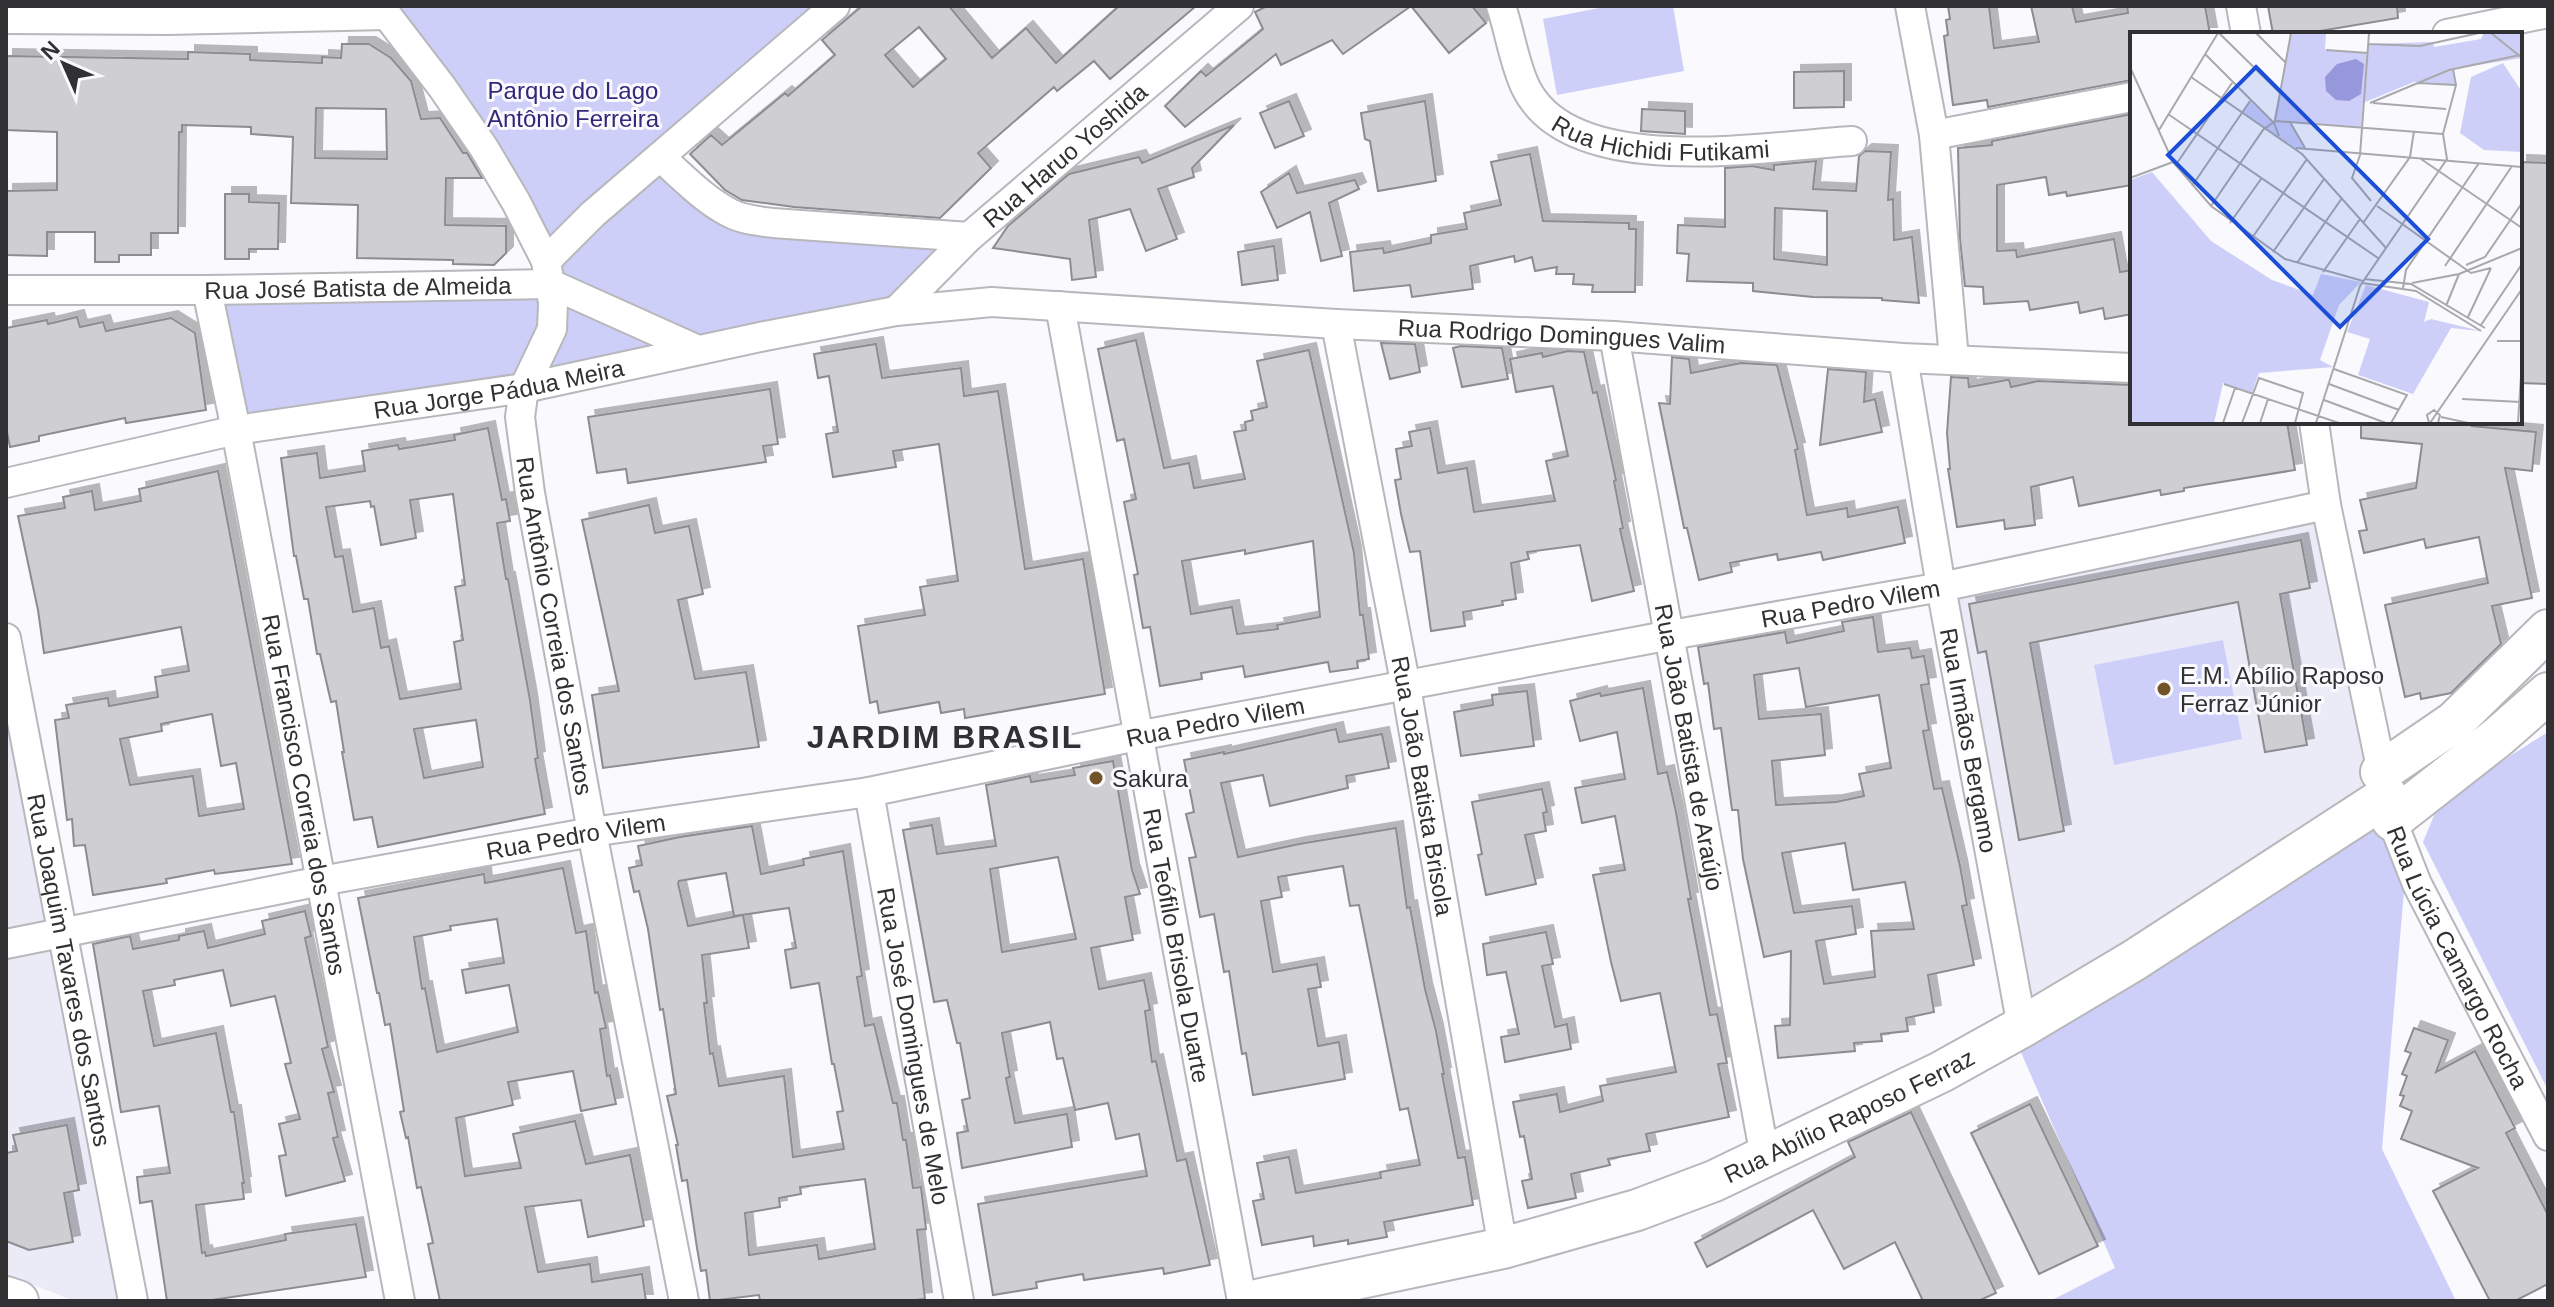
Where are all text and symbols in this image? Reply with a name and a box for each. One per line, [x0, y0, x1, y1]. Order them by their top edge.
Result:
north arrow [24, 24, 104, 104]
inset map [2130, 32, 2522, 424]
text: N [36, 36, 65, 65]
park label: Parque do Lago Antônio Ferreira [487, 77, 660, 132]
street label: Rua Haruo Yoshida [977, 77, 1153, 233]
street label: Rua Hichidi Futikami [1548, 110, 1771, 165]
street label: Rua José Batista de Almeida [204, 271, 512, 304]
street label: Rua Rodrigo Domingues Valim [1397, 313, 1726, 358]
street label: Rua Jorge Pádua Meira [372, 353, 627, 423]
street label: Rua Antônio Correia dos Santos [512, 455, 598, 797]
street label: Rua Pedro Vilem [1759, 574, 1942, 632]
street label: Rua João Batista de Araújo [1650, 602, 1729, 893]
street label: Rua Francisco Correia dos Santos [257, 612, 352, 977]
street label: Rua Irmãos Bergamo [1935, 626, 2003, 855]
street label: Rua João Batista Brisola [1387, 654, 1459, 918]
place label: E.M. Abílio Raposo Ferraz Júnior [2180, 662, 2384, 717]
marker: E.M. Abílio Raposo Ferraz Júnior [2155, 680, 2173, 698]
street label: Rua Pedro Vilem [1124, 691, 1307, 751]
district label: JARDIM BRASIL [807, 719, 1083, 755]
place label: Sakura [1112, 765, 1189, 792]
marker: Sakura [1087, 769, 1105, 787]
street label: Rua Joaquim Tavares dos Santos [23, 791, 117, 1149]
street label: Rua Teófilo Brisola Duarte [1139, 806, 1215, 1085]
street label: Rua Pedro Vilem [484, 808, 667, 864]
street label: Rua Lúcia Camargo Rocha [2382, 822, 2535, 1093]
street label: Rua José Domingues de Melo [873, 885, 955, 1207]
street label: Rua Abílio Raposo Ferraz [1719, 1043, 1979, 1188]

